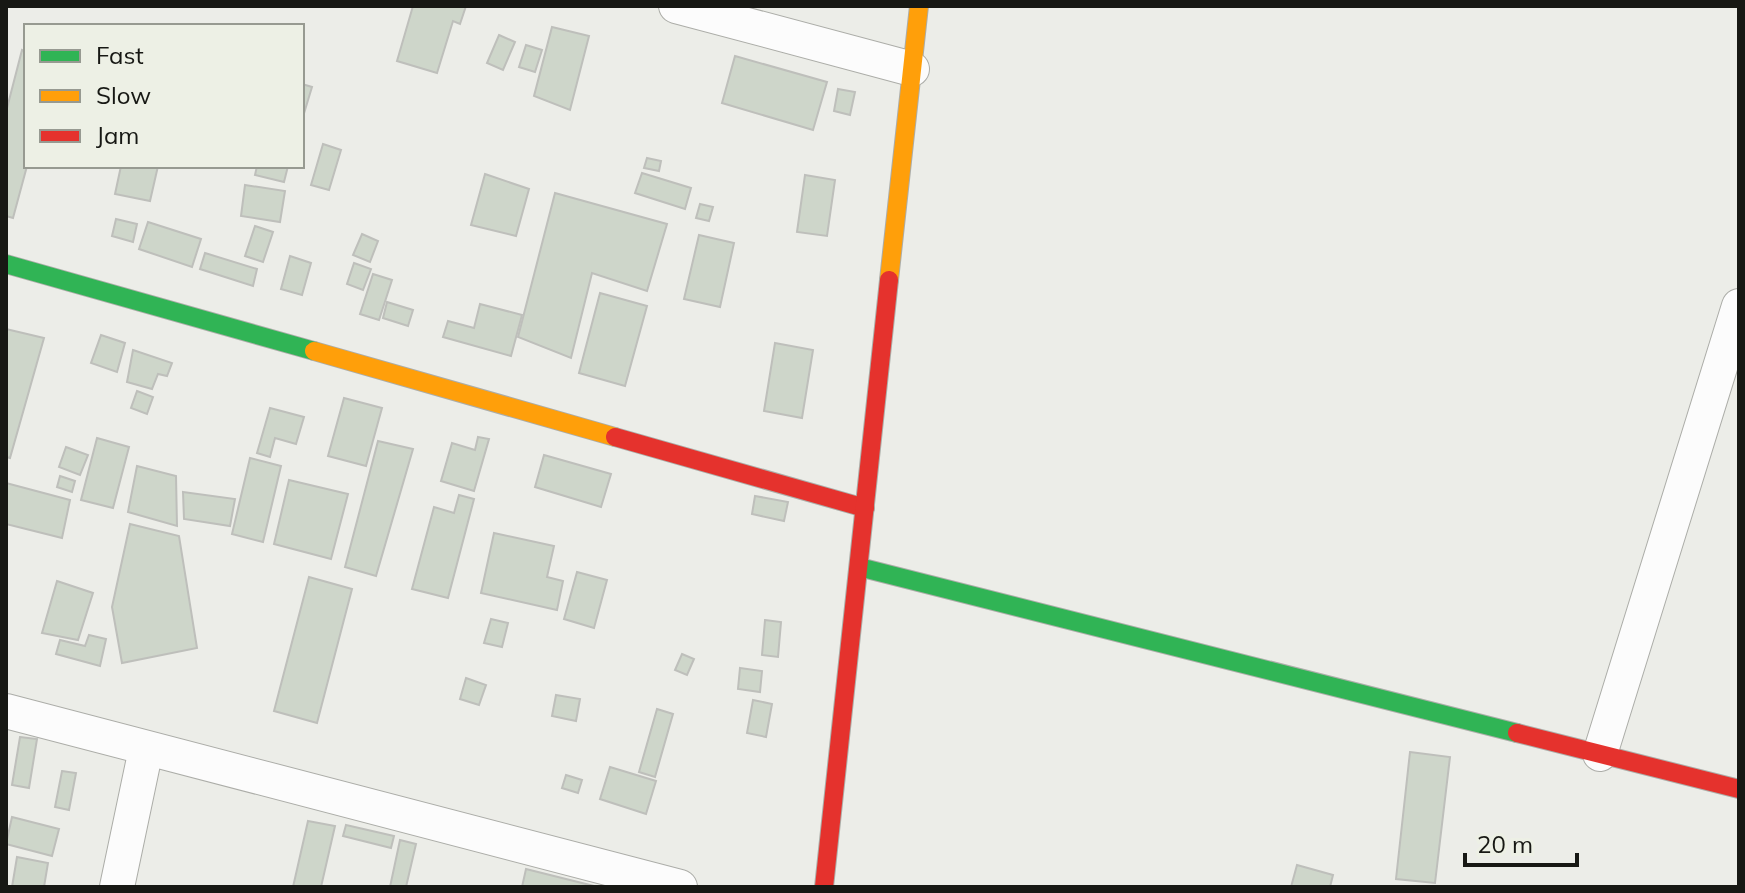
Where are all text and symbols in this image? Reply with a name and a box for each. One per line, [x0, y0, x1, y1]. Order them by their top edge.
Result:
legend [24, 24, 304, 168]
text: Fast [96, 40, 144, 70]
text: Slow [96, 80, 151, 110]
text: Jam [96, 120, 139, 150]
scale bar [1465, 817, 1577, 867]
text: 20 m [1477, 829, 1533, 859]

